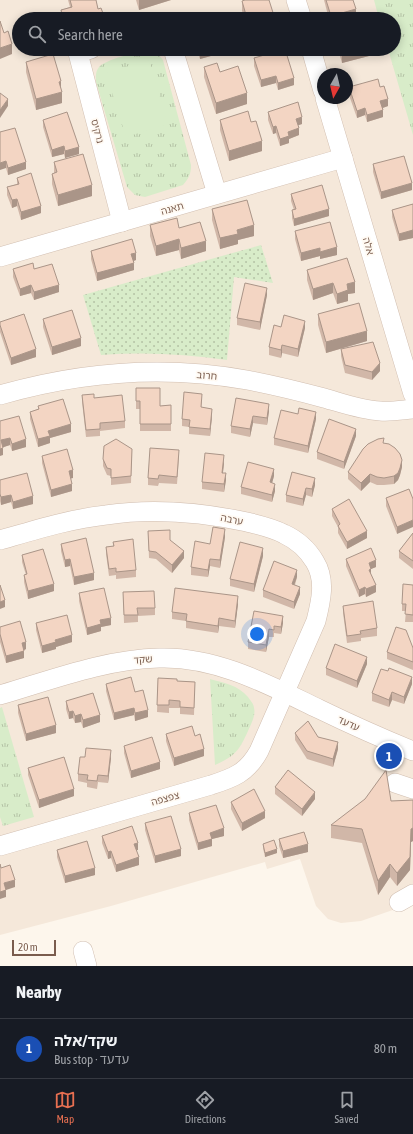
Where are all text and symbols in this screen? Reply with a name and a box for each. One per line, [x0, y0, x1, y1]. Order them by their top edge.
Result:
search box [12, 12, 401, 56]
icon: search [26, 23, 48, 45]
text: Search here [58, 26, 123, 43]
north arrow [317, 68, 353, 104]
street label: נרקיס [89, 118, 106, 145]
street label: תאנה [159, 200, 185, 217]
street label: אלה [361, 236, 376, 256]
street label: חרוב [196, 369, 218, 382]
street label: ערבה [220, 512, 244, 527]
your location [247, 624, 267, 644]
street label: שקד [133, 653, 153, 666]
street label: עדעד [336, 714, 361, 733]
pin: 1 [376, 741, 402, 771]
street label: צפצפה [150, 789, 181, 808]
scale bar [12, 938, 56, 957]
text: 20 m [18, 941, 38, 953]
text: Nearby [16, 982, 62, 1002]
text: שקד/אלה [54, 1032, 118, 1049]
text: 1 [26, 1041, 32, 1056]
text: 80 m [374, 1041, 397, 1056]
text: Bus stop · עדעד [54, 1052, 129, 1067]
tab: Map [54, 1089, 76, 1125]
tab: Directions [185, 1089, 226, 1125]
tab: Saved [334, 1089, 359, 1125]

